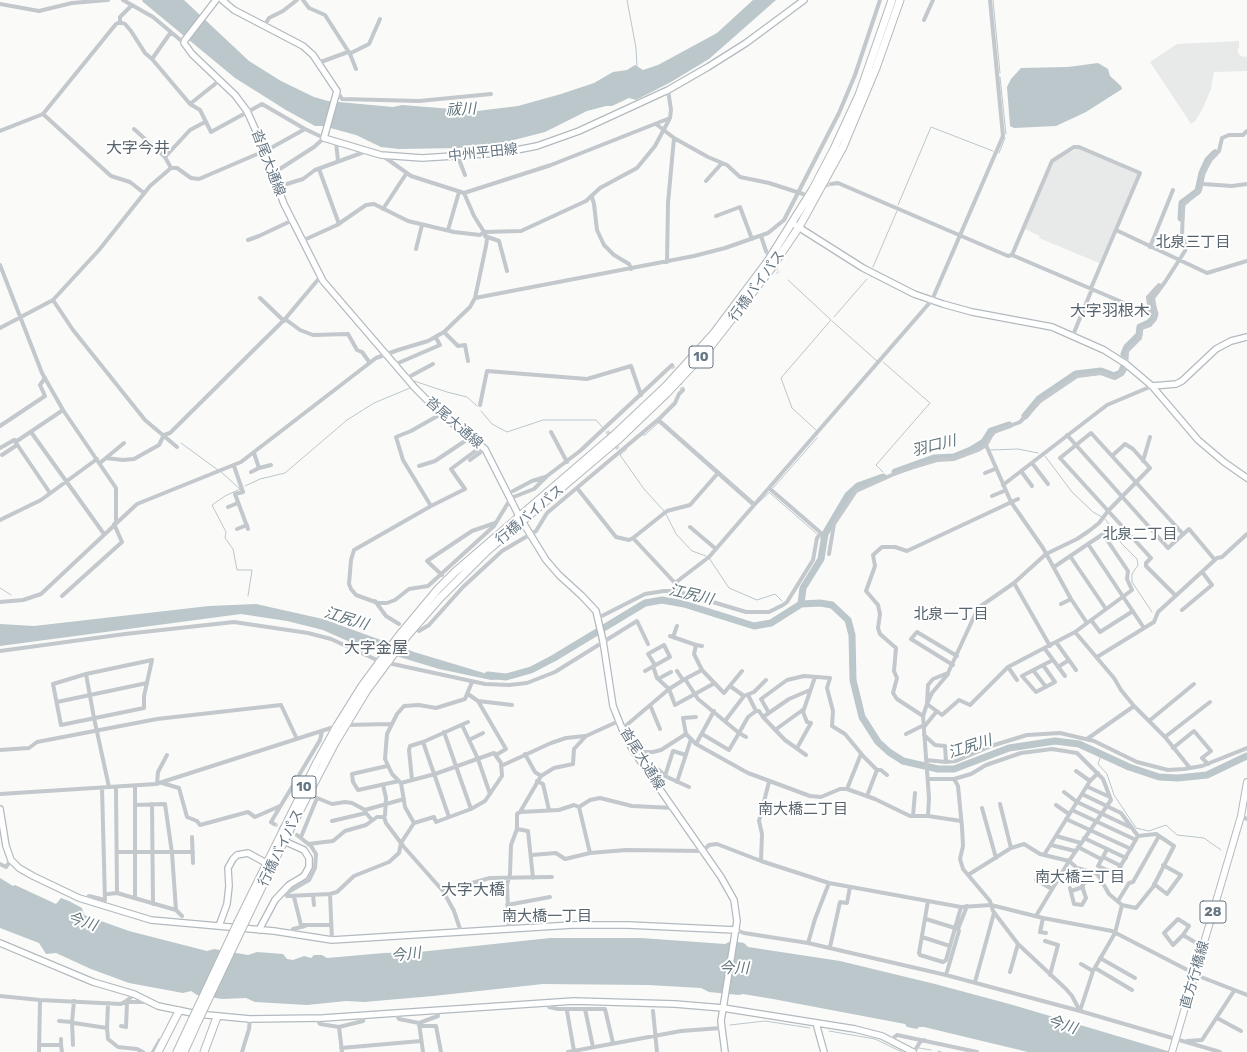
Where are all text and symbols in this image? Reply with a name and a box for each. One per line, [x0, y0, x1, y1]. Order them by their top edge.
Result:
water label: 祓川 [446, 100, 476, 120]
street label: 沓尾大通線 [248, 127, 288, 199]
district label: 大字今井 [106, 138, 170, 158]
street label: 中州平田線 [447, 141, 519, 165]
district label: 北泉三丁目 [1156, 234, 1230, 252]
street label: 行橋バイパス [726, 247, 788, 325]
district label: 大字羽根木 [1070, 301, 1150, 321]
road number: 10 [689, 346, 713, 368]
street label: 沓尾大通線 [422, 394, 486, 452]
water label: 羽口川 [910, 432, 958, 460]
street label: 行橋バイパス [492, 482, 568, 548]
district label: 北泉二丁目 [1103, 526, 1177, 544]
water label: 江尻川 [667, 581, 715, 609]
water label: 江尻川 [322, 604, 370, 634]
district label: 北泉一丁目 [914, 606, 988, 624]
district label: 大字金屋 [344, 638, 408, 658]
street label: 沓尾大通線 [616, 725, 668, 793]
water label: 江尻川 [946, 731, 994, 763]
road number: 10 [292, 776, 316, 798]
district label: 南大橋二丁目 [758, 801, 848, 819]
street label: 行橋バイパス [255, 807, 307, 889]
district label: 南大橋三丁目 [1035, 869, 1125, 887]
district label: 大字大橋 [441, 880, 505, 900]
road number: 28 [1200, 901, 1226, 923]
district label: 南大橋一丁目 [502, 908, 592, 926]
water label: 今川 [65, 909, 99, 935]
street label: 直方行橋線 [1177, 939, 1213, 1011]
water label: 今川 [390, 944, 422, 966]
water label: 今川 [719, 960, 749, 978]
water label: 今川 [1045, 1012, 1079, 1038]

